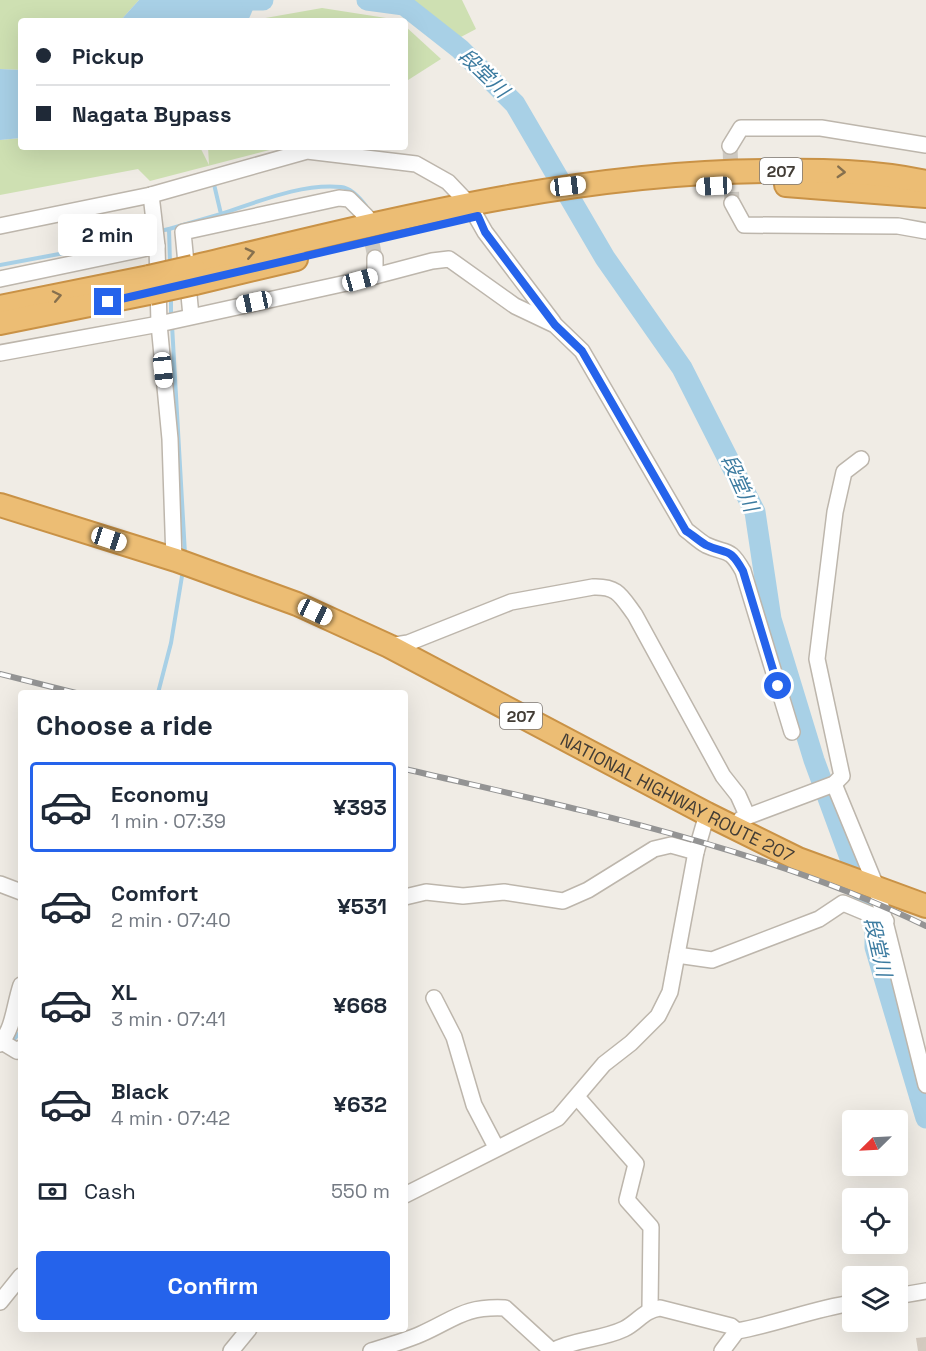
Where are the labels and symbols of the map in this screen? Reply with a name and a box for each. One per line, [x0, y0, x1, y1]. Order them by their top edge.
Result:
water label: 段堂川 [453, 43, 516, 105]
road number: 207 [760, 158, 802, 184]
one-way arrow [836, 166, 845, 179]
car [549, 175, 587, 197]
car [696, 176, 732, 196]
callout: 2 min [58, 215, 158, 257]
one-way arrow [245, 248, 255, 261]
car [340, 267, 380, 293]
route end [94, 288, 121, 315]
car [235, 289, 273, 315]
one-way arrow [52, 290, 62, 303]
car [152, 351, 174, 389]
water label: 段堂川 [716, 450, 765, 518]
car [89, 525, 129, 553]
car [295, 596, 335, 628]
route start [764, 672, 791, 699]
road number: 207 [500, 703, 542, 729]
street label: NATIONAL HIGHWAY ROUTE 207 [557, 727, 798, 867]
water label: 段堂川 [859, 915, 898, 981]
north arrow [842, 1110, 908, 1176]

